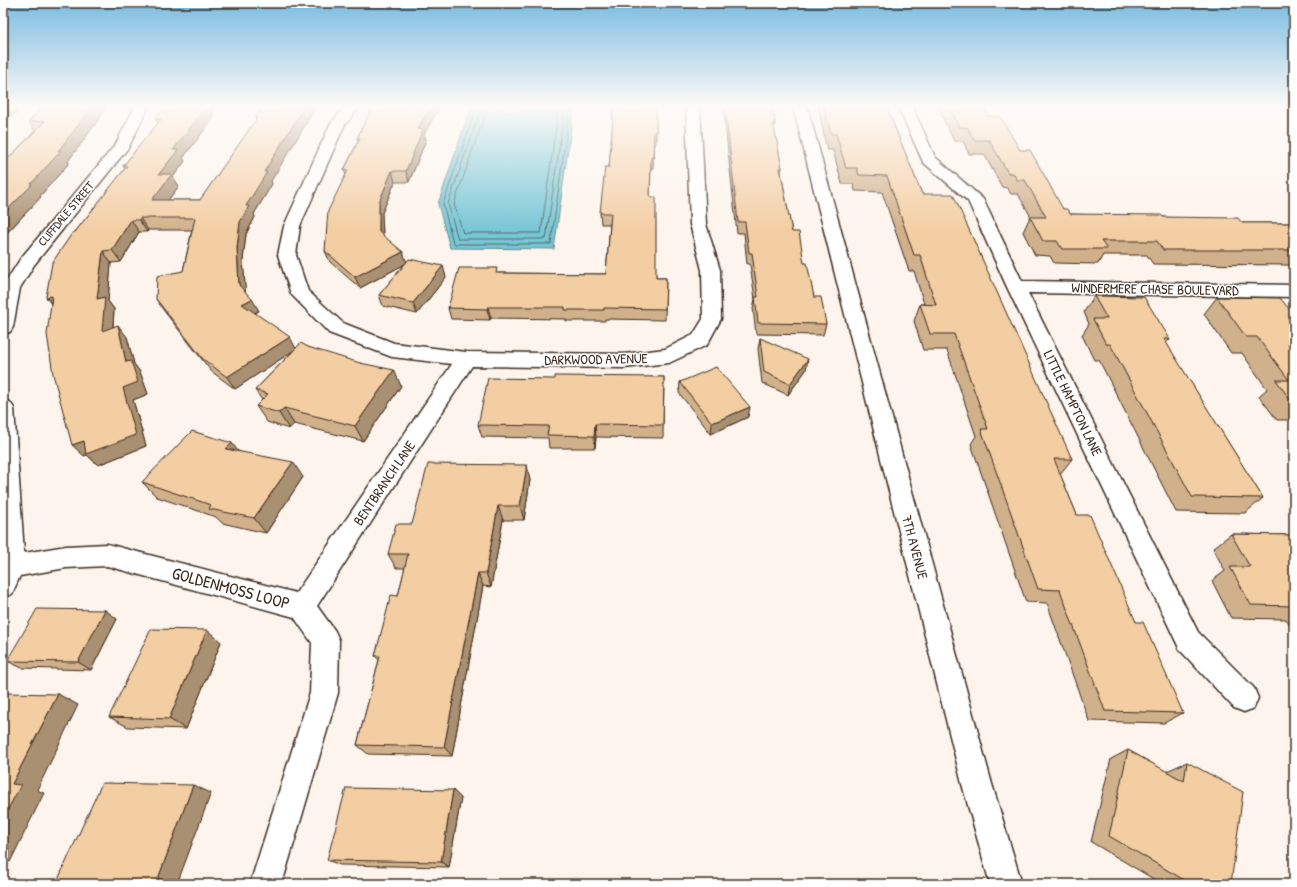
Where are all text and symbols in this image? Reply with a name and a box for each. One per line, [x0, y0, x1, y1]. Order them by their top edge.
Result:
street label: CLIFFDALE STREET [33, 177, 98, 250]
street label: WINDERMERE CHASE BOULEVARD [1071, 278, 1239, 299]
street label: LITTLE HAMPTON LANE [1040, 347, 1107, 459]
street label: DARKWOOD AVENUE [544, 348, 648, 369]
street label: BENTBRANCH LANE [348, 437, 419, 529]
street label: 7TH AVENUE [898, 513, 933, 581]
street label: GOLDENMOSS LOOP [170, 561, 293, 614]

